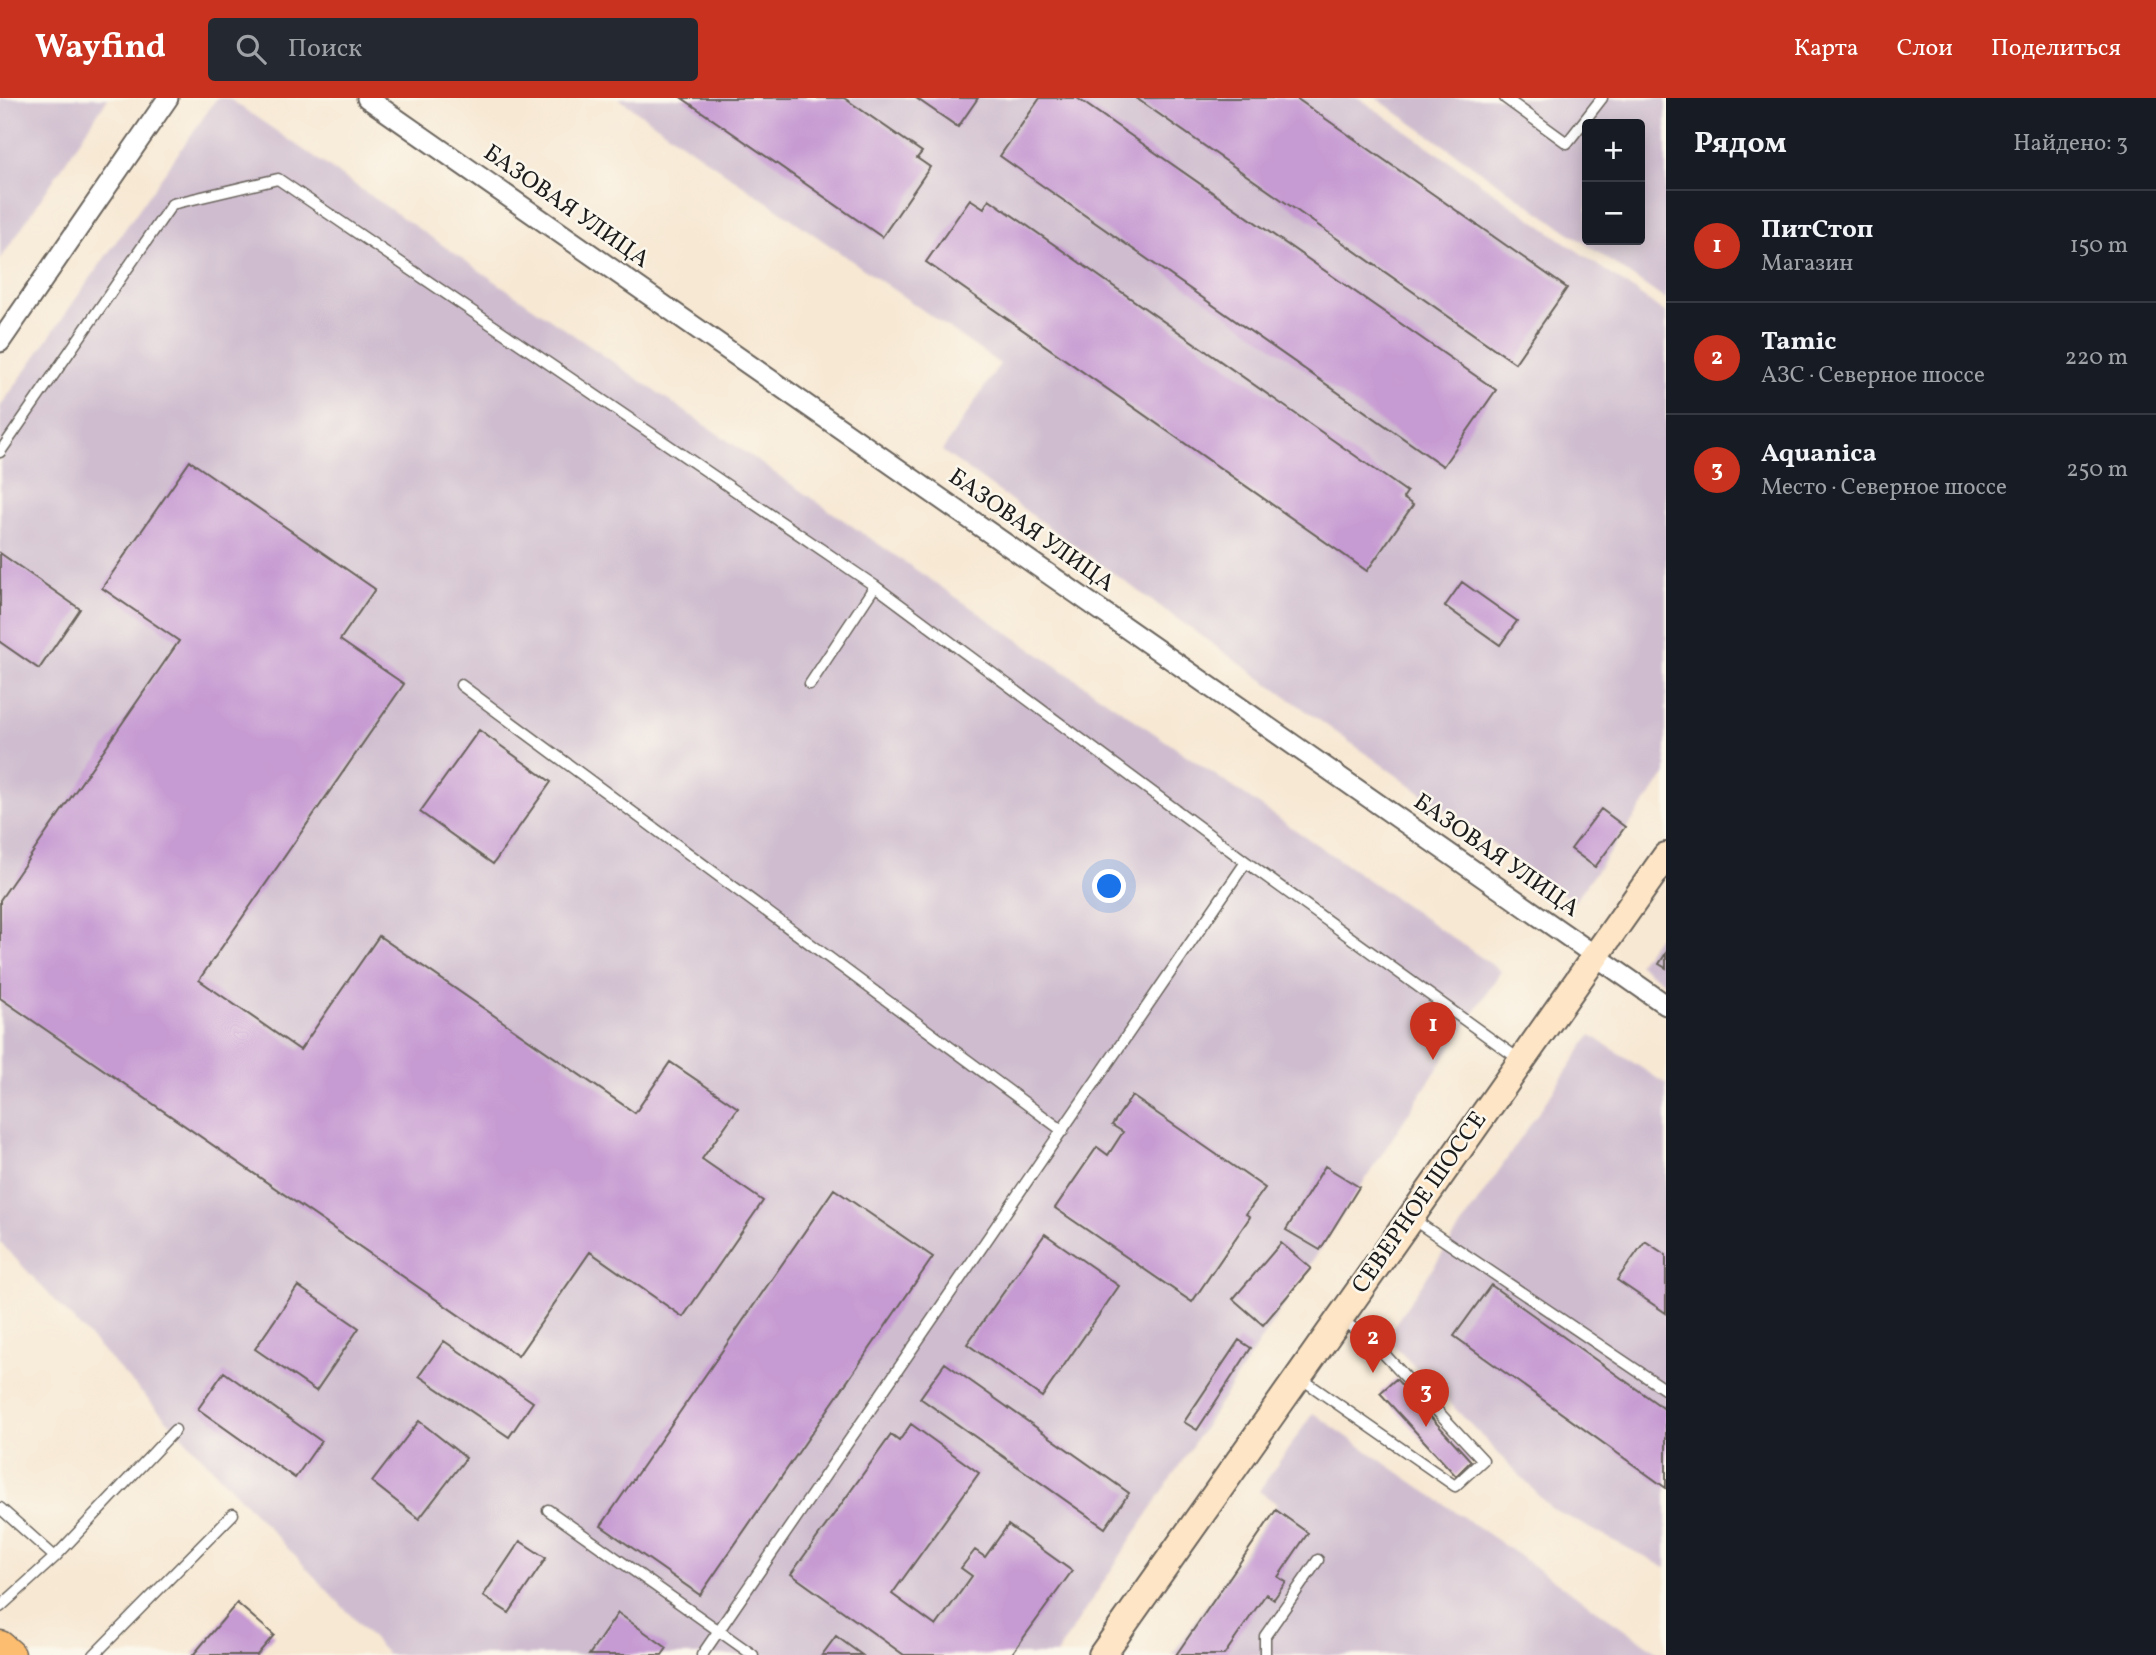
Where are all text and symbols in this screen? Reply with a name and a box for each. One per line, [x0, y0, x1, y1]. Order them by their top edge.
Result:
search box [208, 18, 698, 81]
text: Wayfind [35, 26, 166, 72]
icon: search [232, 30, 270, 68]
text: Поиск [288, 31, 362, 67]
text: Карта [1794, 32, 1859, 66]
text: Слои [1897, 32, 1953, 66]
text: Поделиться [1991, 32, 2121, 66]
map controls [1582, 119, 1645, 245]
button: + [1582, 119, 1645, 182]
text: Рядом [1694, 123, 1787, 165]
text: Найдено: 3 [2013, 128, 2128, 160]
street label: БАЗОВАЯ УЛИЦА [476, 137, 656, 277]
button: − [1582, 182, 1645, 245]
text: ПитСтоп [1761, 212, 1874, 248]
text: 1 [1712, 230, 1722, 262]
text: 150 m [2070, 230, 2128, 262]
text: Магазин [1761, 248, 1853, 280]
text: Tamic [1761, 324, 1836, 360]
text: 2 [1711, 342, 1723, 374]
text: 220 m [2065, 342, 2128, 374]
text: АЗС · Северное шоссе [1761, 360, 1985, 392]
text: Aquanica [1761, 436, 1877, 472]
text: 3 [1711, 454, 1723, 486]
text: 250 m [2066, 454, 2128, 486]
street label: БАЗОВАЯ УЛИЦА [941, 461, 1121, 601]
text: Место · Северное шоссе [1761, 472, 2007, 504]
street label: БАЗОВАЯ УЛИЦА [1406, 786, 1586, 926]
your location [1092, 869, 1126, 903]
pin: 1 [1410, 1002, 1456, 1060]
street label: СЕВЕРНОЕ ШОССЕ [1344, 1105, 1496, 1301]
pin: 2 [1350, 1315, 1396, 1373]
pin: 3 [1403, 1369, 1449, 1427]

